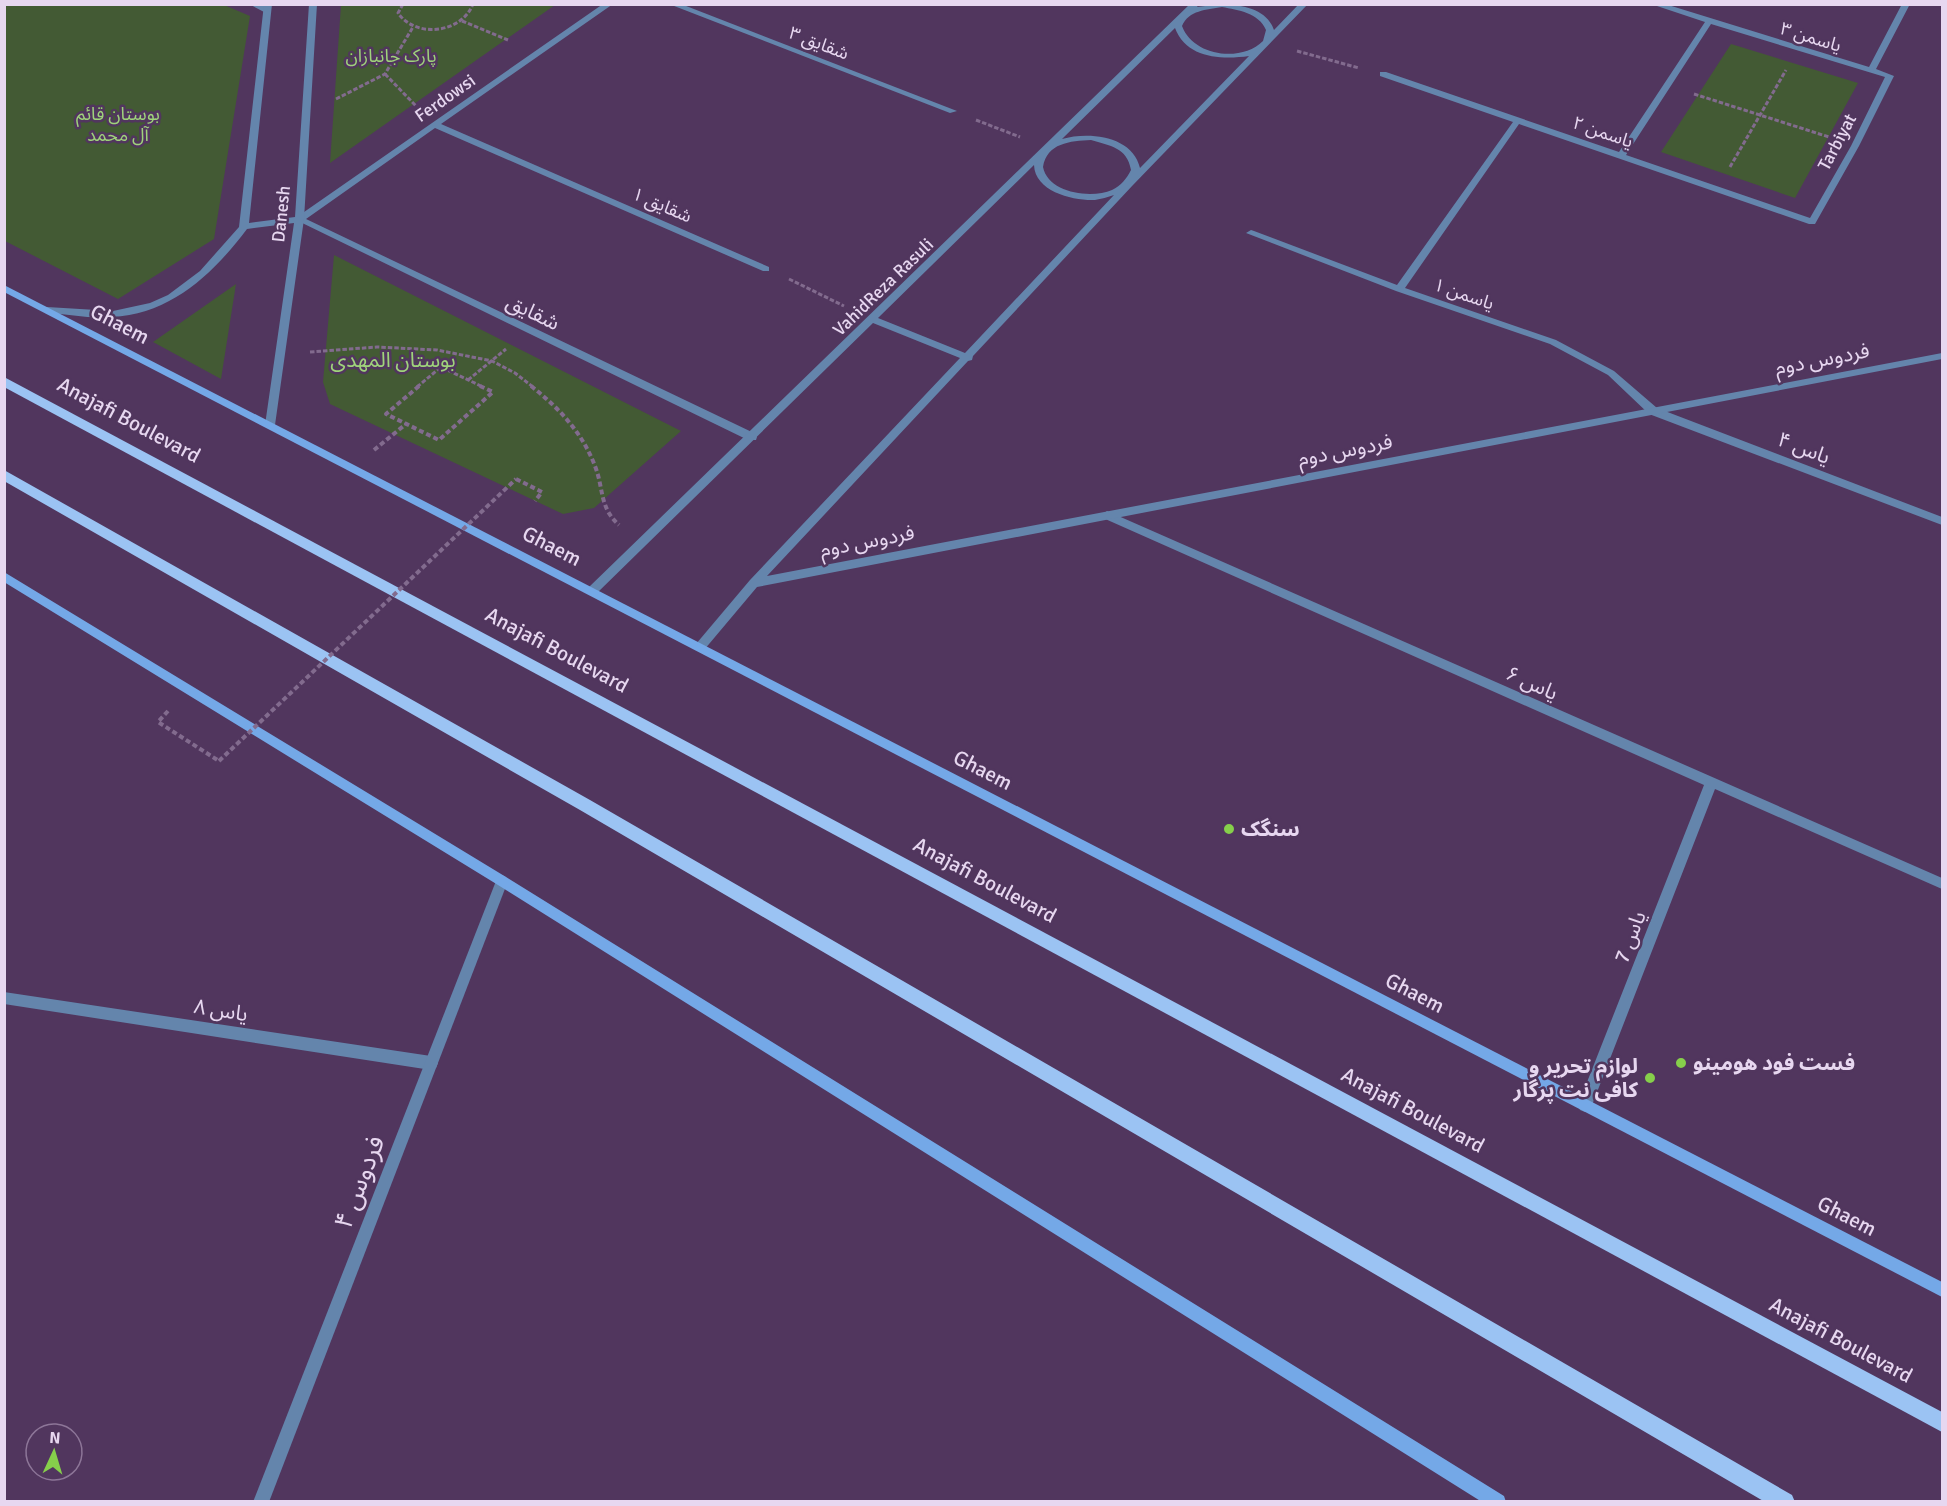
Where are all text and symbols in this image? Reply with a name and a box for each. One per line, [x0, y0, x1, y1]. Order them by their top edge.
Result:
street label: یاسمن ۳ [1778, 17, 1844, 57]
street label: شقایق ۳ [786, 22, 852, 64]
park label: پارک جانبازان [345, 45, 437, 67]
street label: Ferdowsi [410, 69, 480, 127]
park label: بوستان قائم آل محمد [76, 103, 160, 146]
street label: Tarbiyat [1813, 110, 1861, 174]
street label: یاسمن ۲ [1570, 111, 1636, 153]
street label: شقایق ۱ [629, 183, 695, 227]
street label: Danesh [267, 184, 295, 244]
street label: VahidReza Rasuli [828, 233, 938, 341]
street label: یاسمن ۱ [1431, 273, 1497, 315]
street label: شقایق [502, 288, 564, 336]
street label: Ghaem [86, 298, 154, 350]
street label: فردوس دوم [1772, 337, 1872, 384]
park label: بوستان المهدی [330, 347, 456, 373]
street label: Anajafi Boulevard [53, 371, 205, 469]
street label: یاس ۴ [1774, 426, 1834, 470]
street label: فردوس دوم [1295, 428, 1395, 475]
street label: فردوس دوم [817, 519, 917, 566]
street label: Ghaem [518, 520, 586, 572]
street label: Anajafi Boulevard [481, 601, 633, 699]
street label: یاس ۶ [1502, 660, 1562, 706]
street label: Ghaem [949, 744, 1017, 796]
place label: سنگک [1241, 816, 1300, 842]
marker: سنگک [1222, 822, 1236, 836]
street label: Anajafi Boulevard [909, 831, 1061, 929]
street label: یاس 7 [1608, 907, 1652, 967]
street label: Ghaem [1381, 967, 1449, 1019]
street label: یاس ۸ [192, 993, 250, 1027]
place label: فست فود هومینو [1693, 1050, 1855, 1076]
place label: لوازم تحریر و کافی نت پرگار [1513, 1053, 1638, 1104]
marker: فست فود هومینو [1674, 1056, 1688, 1070]
street label: Anajafi Boulevard [1337, 1061, 1489, 1159]
marker: لوازم تحریر و کافی نت پرگار [1643, 1071, 1657, 1085]
street label: فردوس ۴ [328, 1131, 392, 1233]
street label: Ghaem [1813, 1190, 1881, 1242]
street label: Anajafi Boulevard [1765, 1291, 1917, 1389]
north arrow [24, 1422, 84, 1482]
text: N [49, 1428, 61, 1448]

